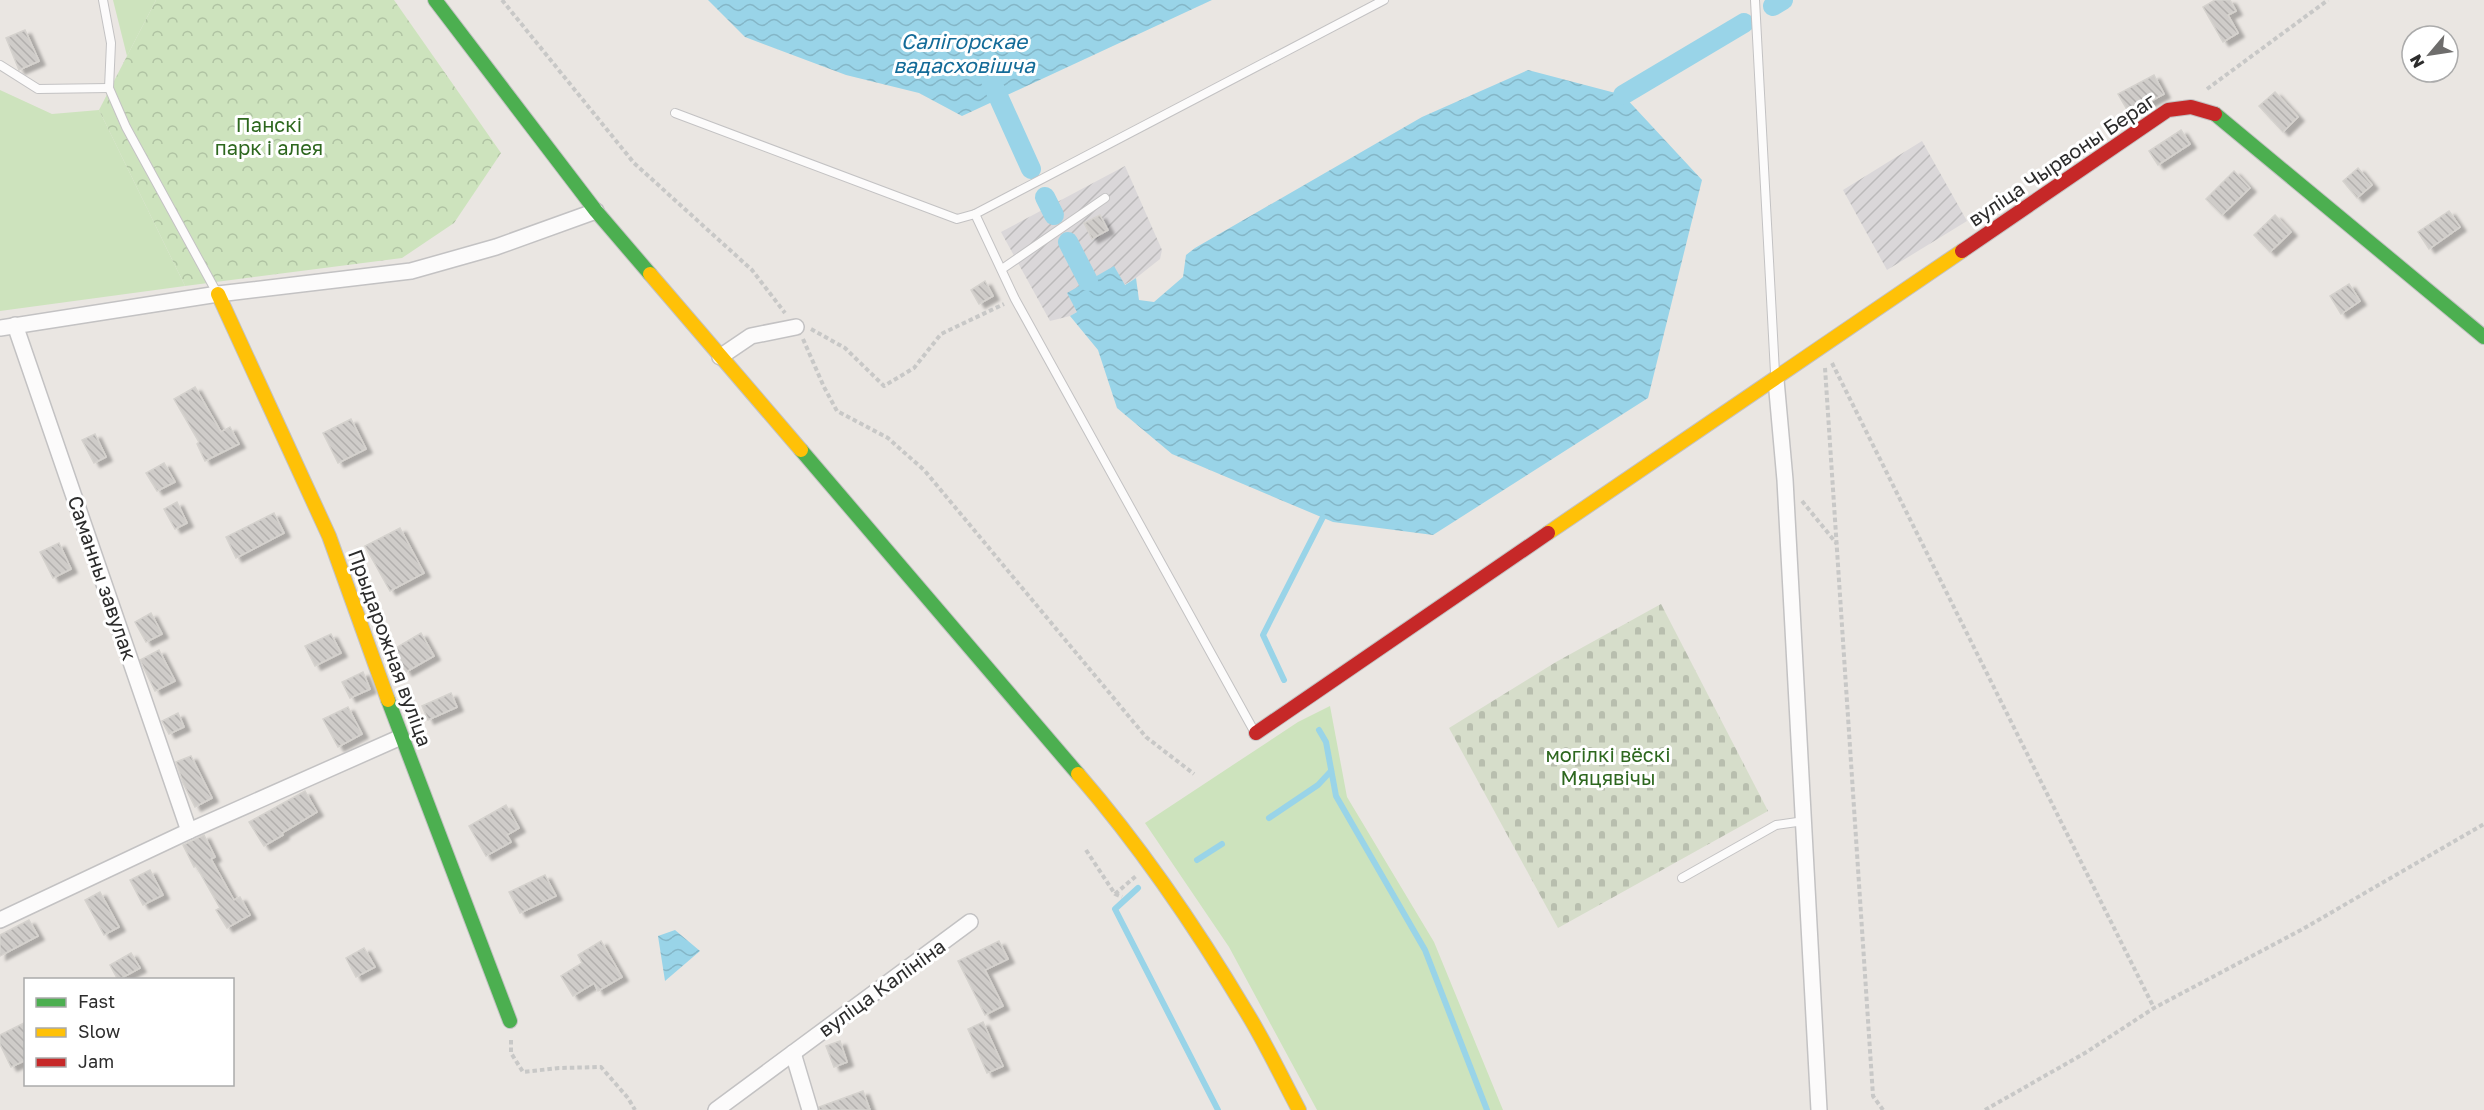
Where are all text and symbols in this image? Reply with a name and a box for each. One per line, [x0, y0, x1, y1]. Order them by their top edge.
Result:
north arrow [2400, 24, 2460, 84]
water label: Салігорскае вадасховішча [893, 28, 1036, 78]
text: N [2405, 51, 2429, 71]
street label: вуліца Чырвоны Бераг [1963, 87, 2160, 231]
park label: Панскі парк і алея [215, 112, 323, 159]
street label: Саманны завулак [64, 492, 142, 663]
street label: Прыдарожная вуліца [344, 546, 438, 749]
park label: могілкі вёскі Мяцявічы [1545, 742, 1671, 789]
street label: вуліца Калініна [813, 933, 950, 1041]
legend [24, 978, 234, 1086]
text: Fast [78, 990, 115, 1012]
text: Slow [78, 1020, 121, 1042]
text: Jam [78, 1050, 114, 1072]

